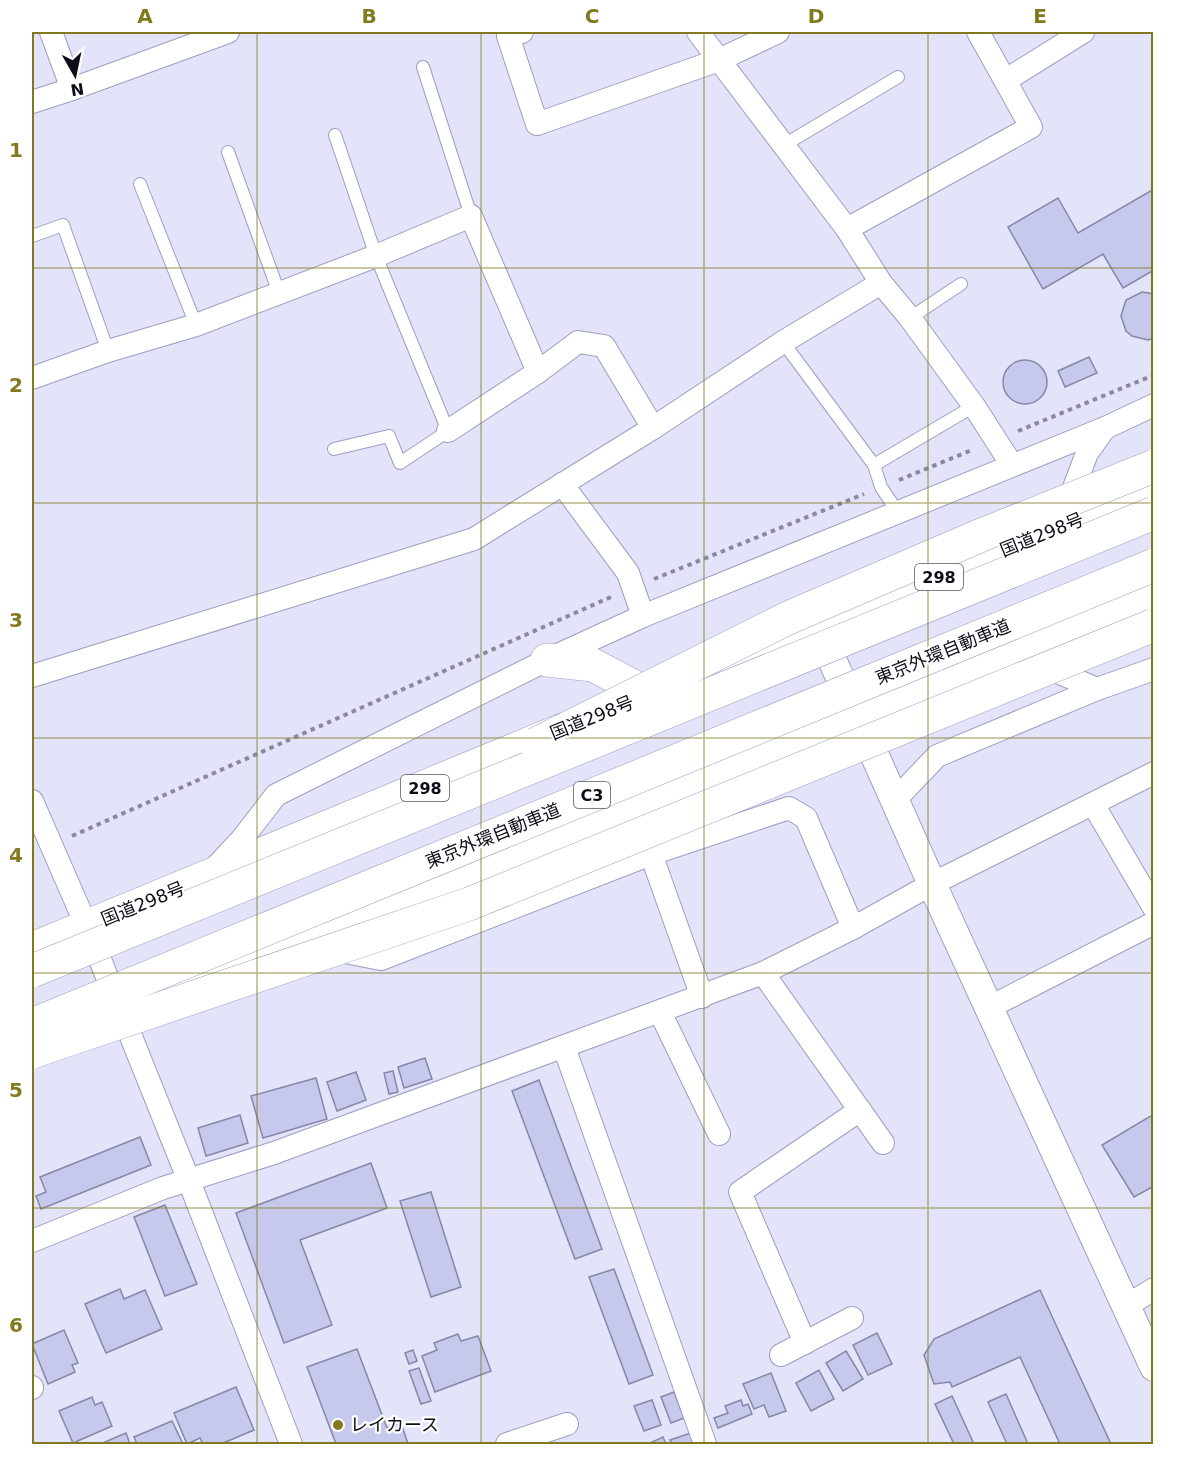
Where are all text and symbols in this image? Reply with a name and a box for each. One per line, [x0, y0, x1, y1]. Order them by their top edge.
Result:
text: A [137, 4, 153, 28]
text: B [361, 4, 377, 28]
text: C [585, 4, 599, 28]
text: D [808, 4, 824, 28]
text: E [1033, 4, 1047, 28]
north arrow [45, 45, 105, 105]
text: N [69, 79, 85, 100]
text: 1 [9, 138, 23, 162]
text: 2 [9, 373, 23, 397]
street label: 国道298号 [997, 508, 1087, 561]
road number: 298 [915, 564, 963, 590]
text: 3 [9, 608, 23, 632]
street label: 東京外環自動車道 [872, 615, 1014, 688]
street label: 国道298号 [547, 691, 637, 744]
road number: 298 [401, 775, 449, 801]
road number: C3 [574, 782, 610, 808]
street label: 東京外環自動車道 [422, 799, 564, 872]
text: 4 [9, 843, 23, 867]
street label: 国道298号 [98, 877, 188, 930]
text: 5 [9, 1078, 23, 1102]
text: 6 [9, 1313, 23, 1337]
place label: レイカース [350, 1414, 439, 1435]
marker: レイカース [331, 1418, 345, 1432]

